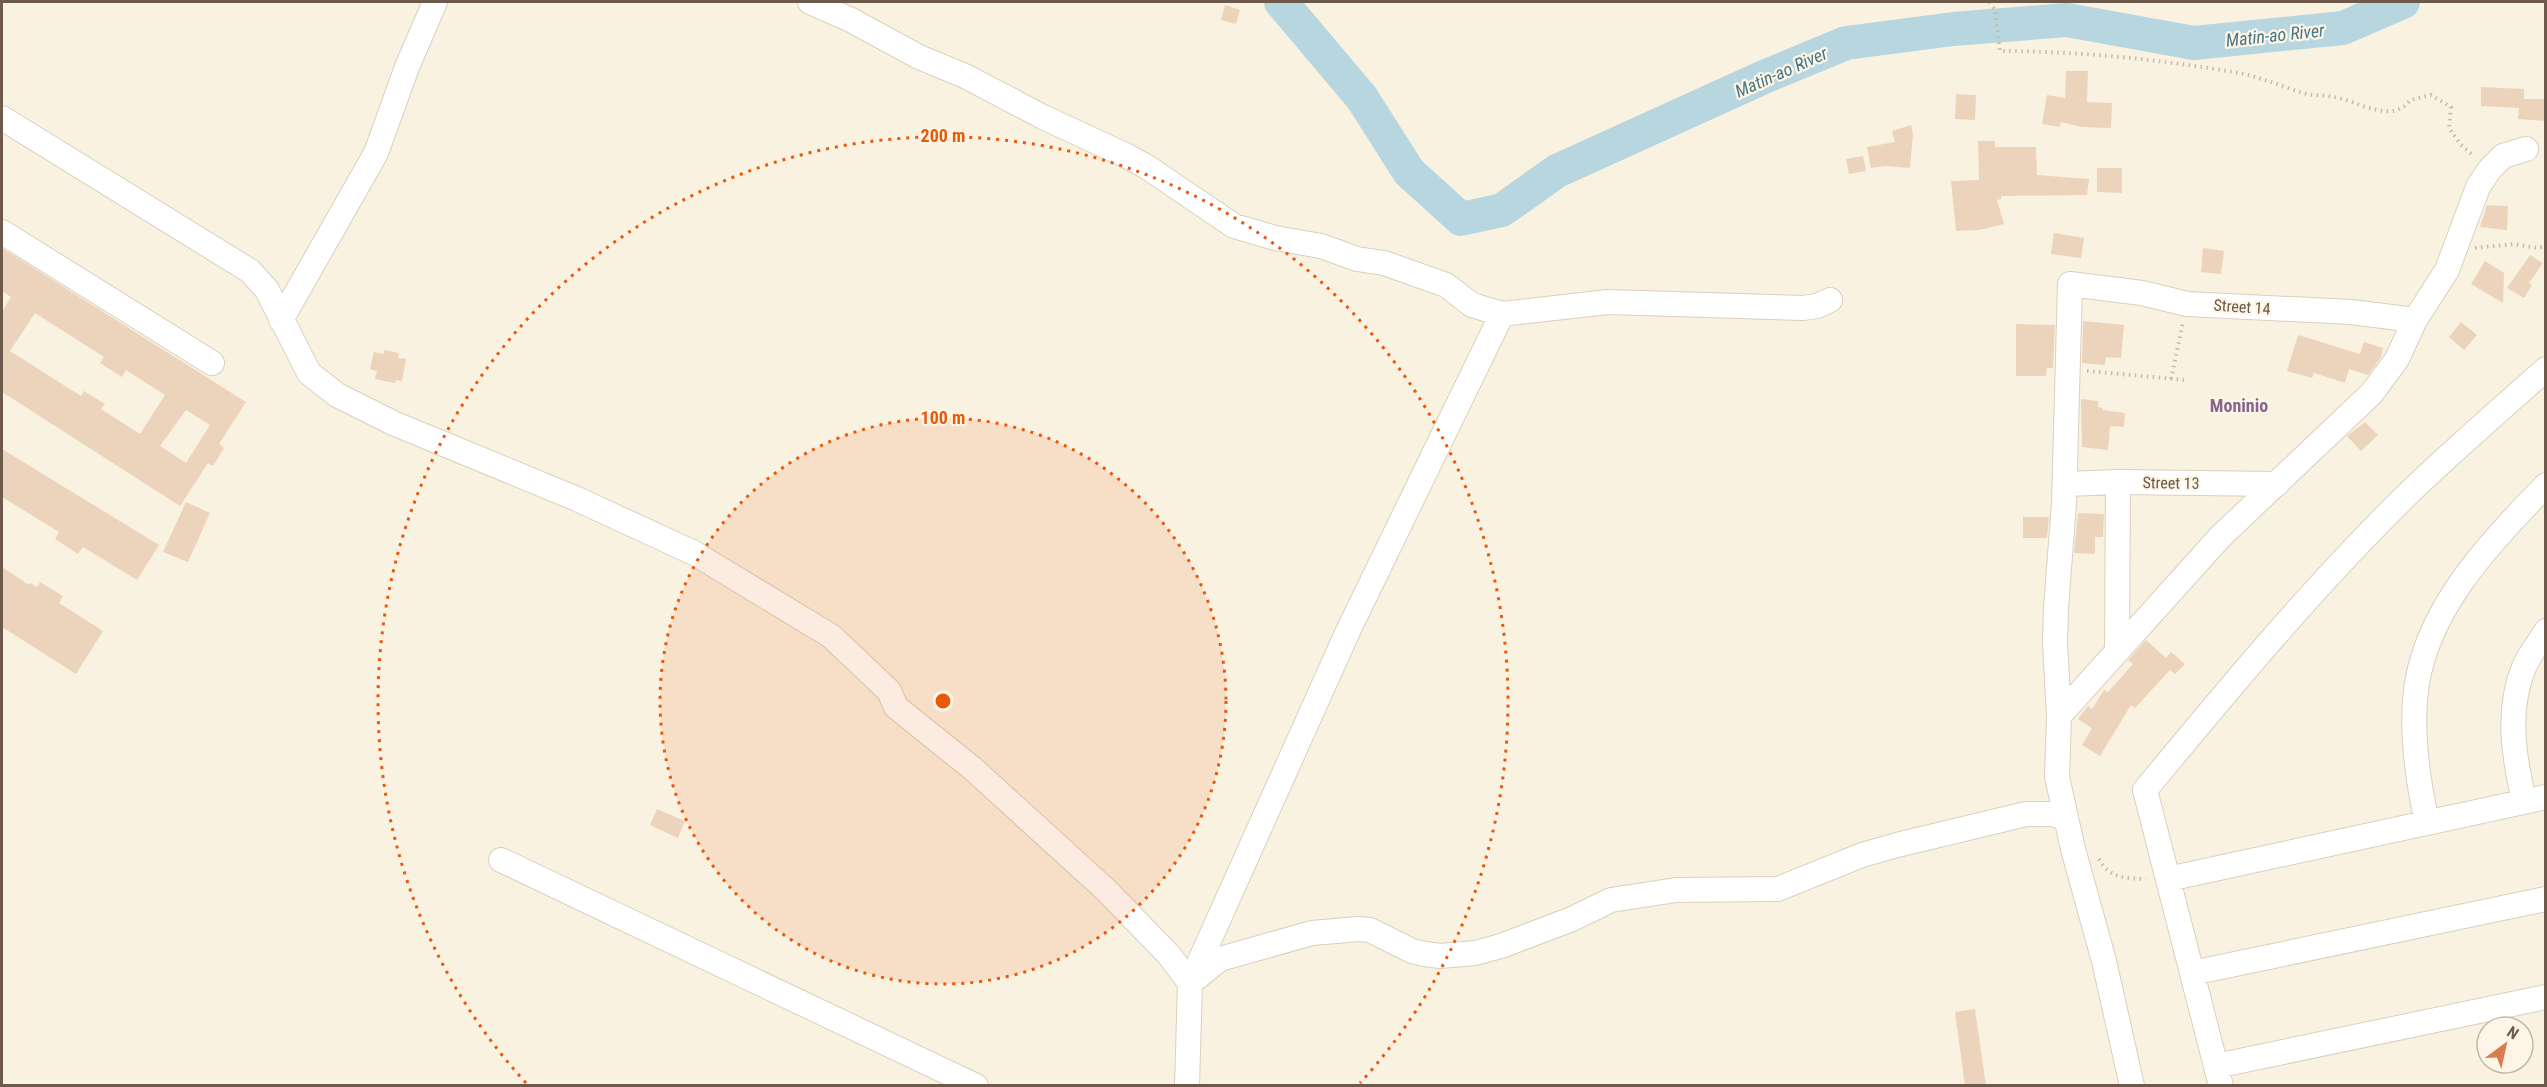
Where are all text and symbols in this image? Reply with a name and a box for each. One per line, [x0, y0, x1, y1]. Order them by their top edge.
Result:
water label: Matin-ao River [2225, 19, 2326, 51]
water label: Matin-ao River [1732, 42, 1831, 102]
text: 200 m [921, 125, 965, 146]
street label: Street 14 [2213, 296, 2271, 318]
district label: Moninio [2210, 395, 2268, 416]
text: 100 m [921, 407, 965, 428]
street label: Street 13 [2142, 473, 2200, 493]
centre of rings [933, 691, 953, 711]
north arrow [2475, 1015, 2535, 1075]
text: N [2504, 1022, 2522, 1043]

